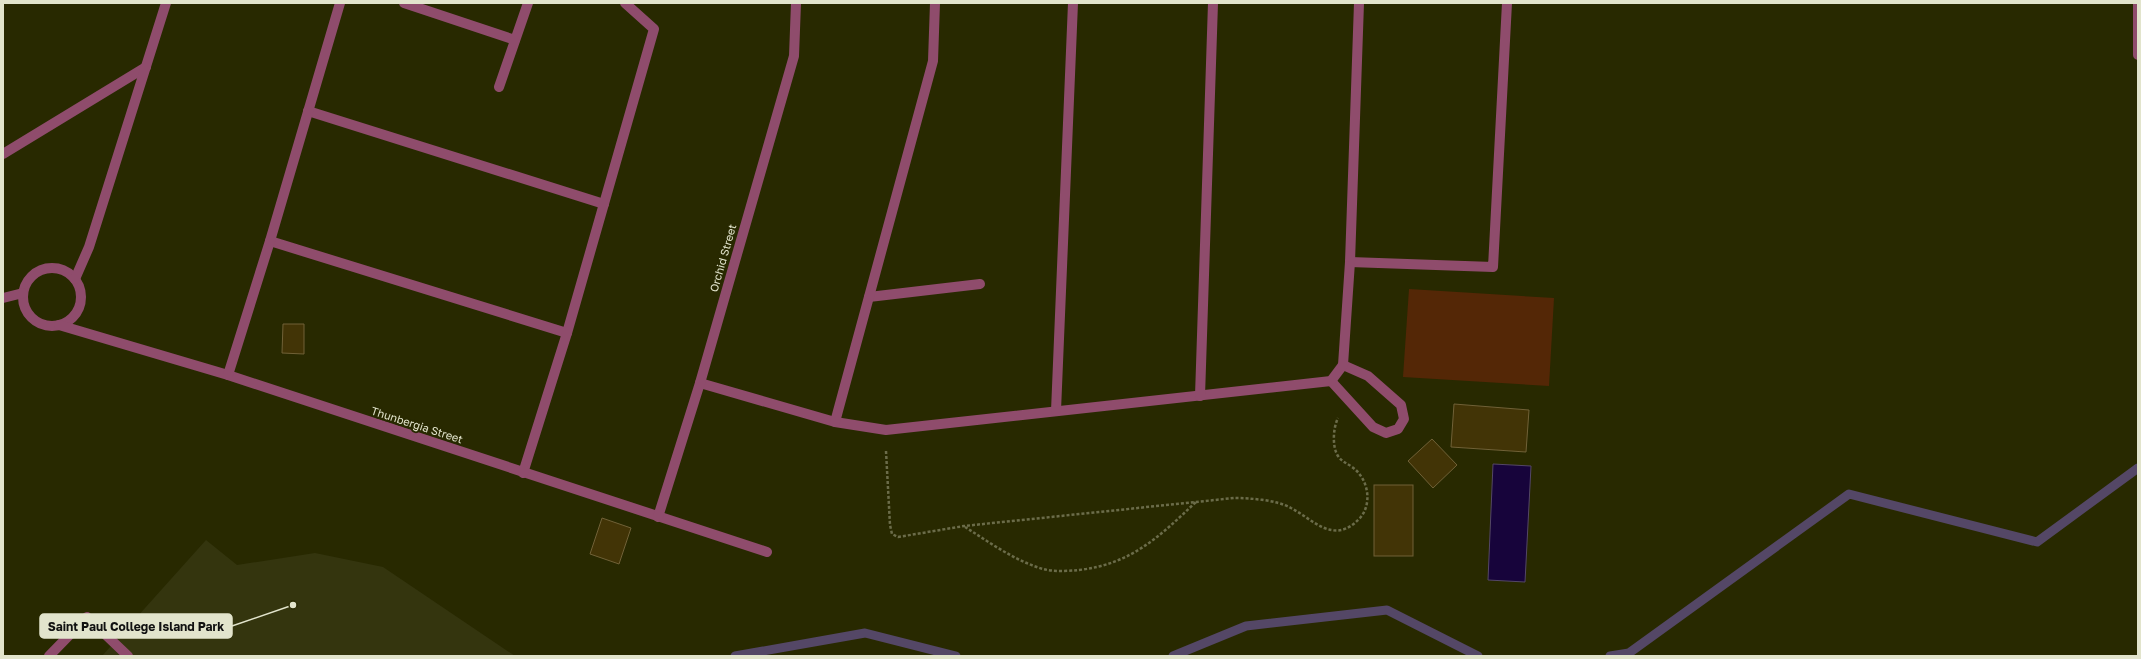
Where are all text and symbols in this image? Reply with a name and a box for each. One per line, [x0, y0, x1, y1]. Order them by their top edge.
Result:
street label: Orchid Street [707, 222, 738, 293]
street label: Thunbergia Street [370, 404, 465, 445]
callout: Saint Paul College Island Park [40, 614, 232, 638]
text: Saint Paul College Island Park [48, 619, 224, 634]

